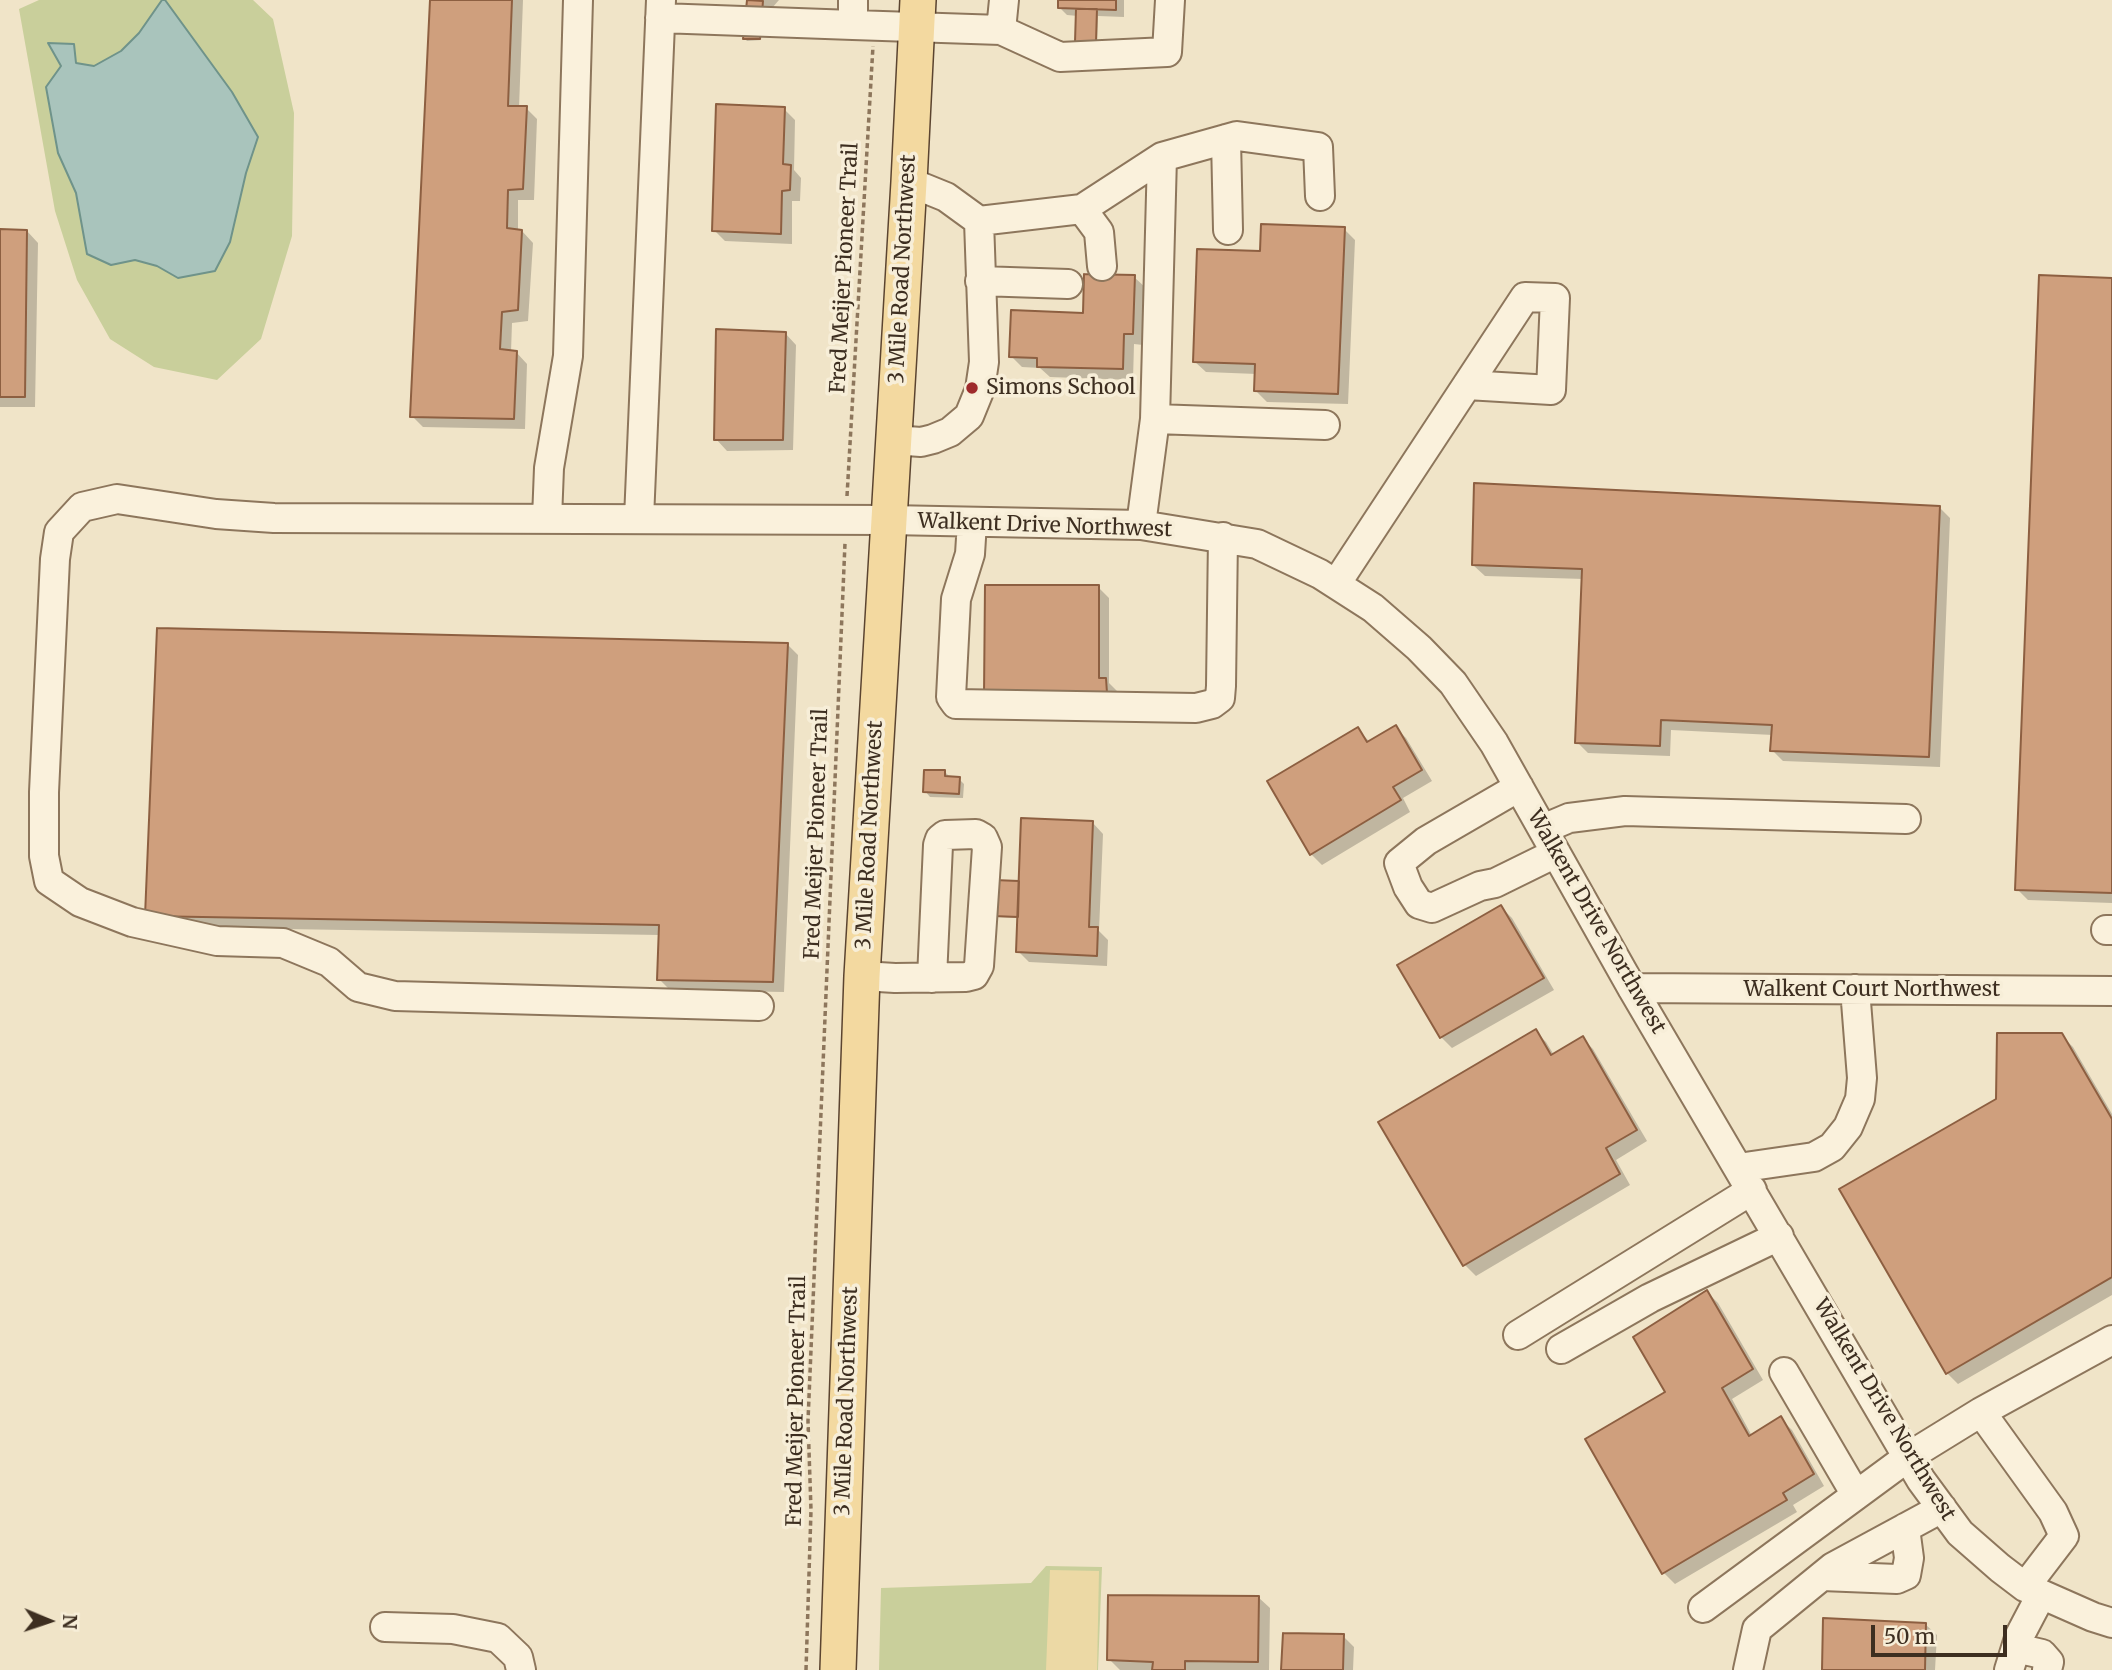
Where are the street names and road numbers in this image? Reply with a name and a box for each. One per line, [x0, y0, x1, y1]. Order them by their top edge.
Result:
street label: Fred Meijer Pioneer Trail [826, 142, 864, 394]
street label: 3 Mile Road Northwest [884, 154, 922, 384]
street label: Walkent Drive Northwest [917, 509, 1173, 543]
street label: Fred Meijer Pioneer Trail [800, 708, 834, 960]
street label: 3 Mile Road Northwest [851, 720, 889, 950]
street label: Walkent Drive Northwest [1521, 805, 1671, 1039]
street label: Walkent Court Northwest [1744, 977, 2000, 1003]
street label: Fred Meijer Pioneer Trail [782, 1275, 812, 1527]
street label: 3 Mile Road Northwest [830, 1286, 864, 1516]
street label: Walkent Drive Northwest [1808, 1294, 1960, 1526]

